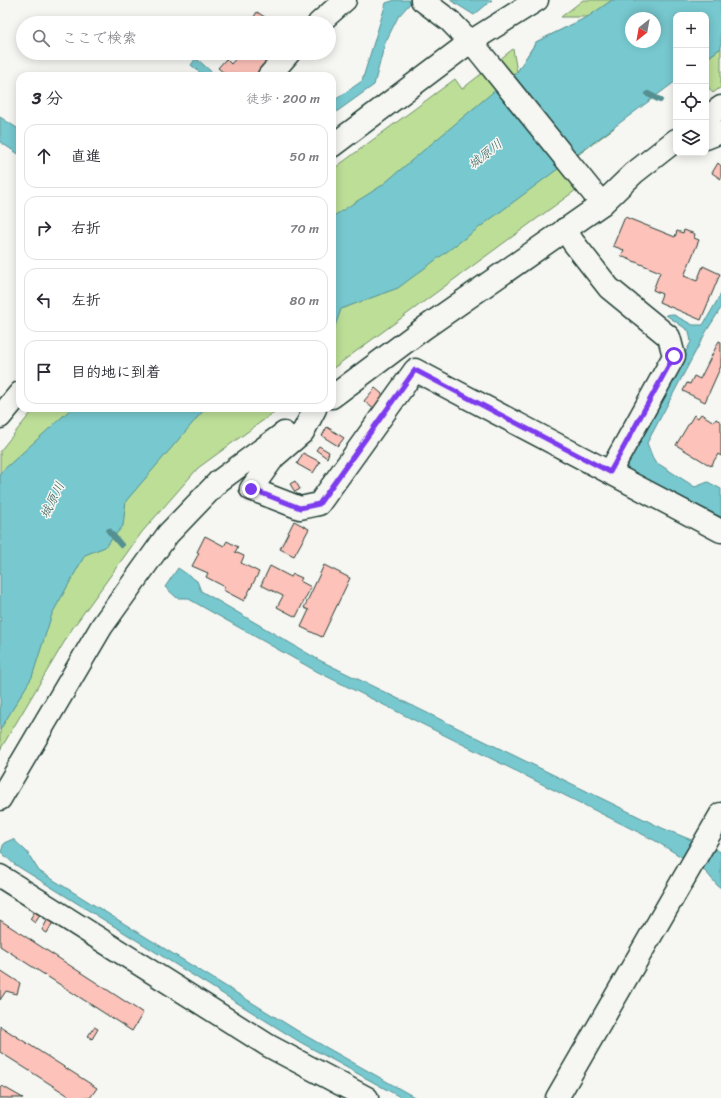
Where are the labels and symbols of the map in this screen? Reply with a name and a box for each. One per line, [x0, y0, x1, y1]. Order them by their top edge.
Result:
north arrow [625, 12, 661, 48]
water label: 城原川 [463, 133, 507, 175]
route start [665, 347, 683, 365]
water label: 城原川 [33, 477, 71, 523]
route end [242, 480, 260, 498]

